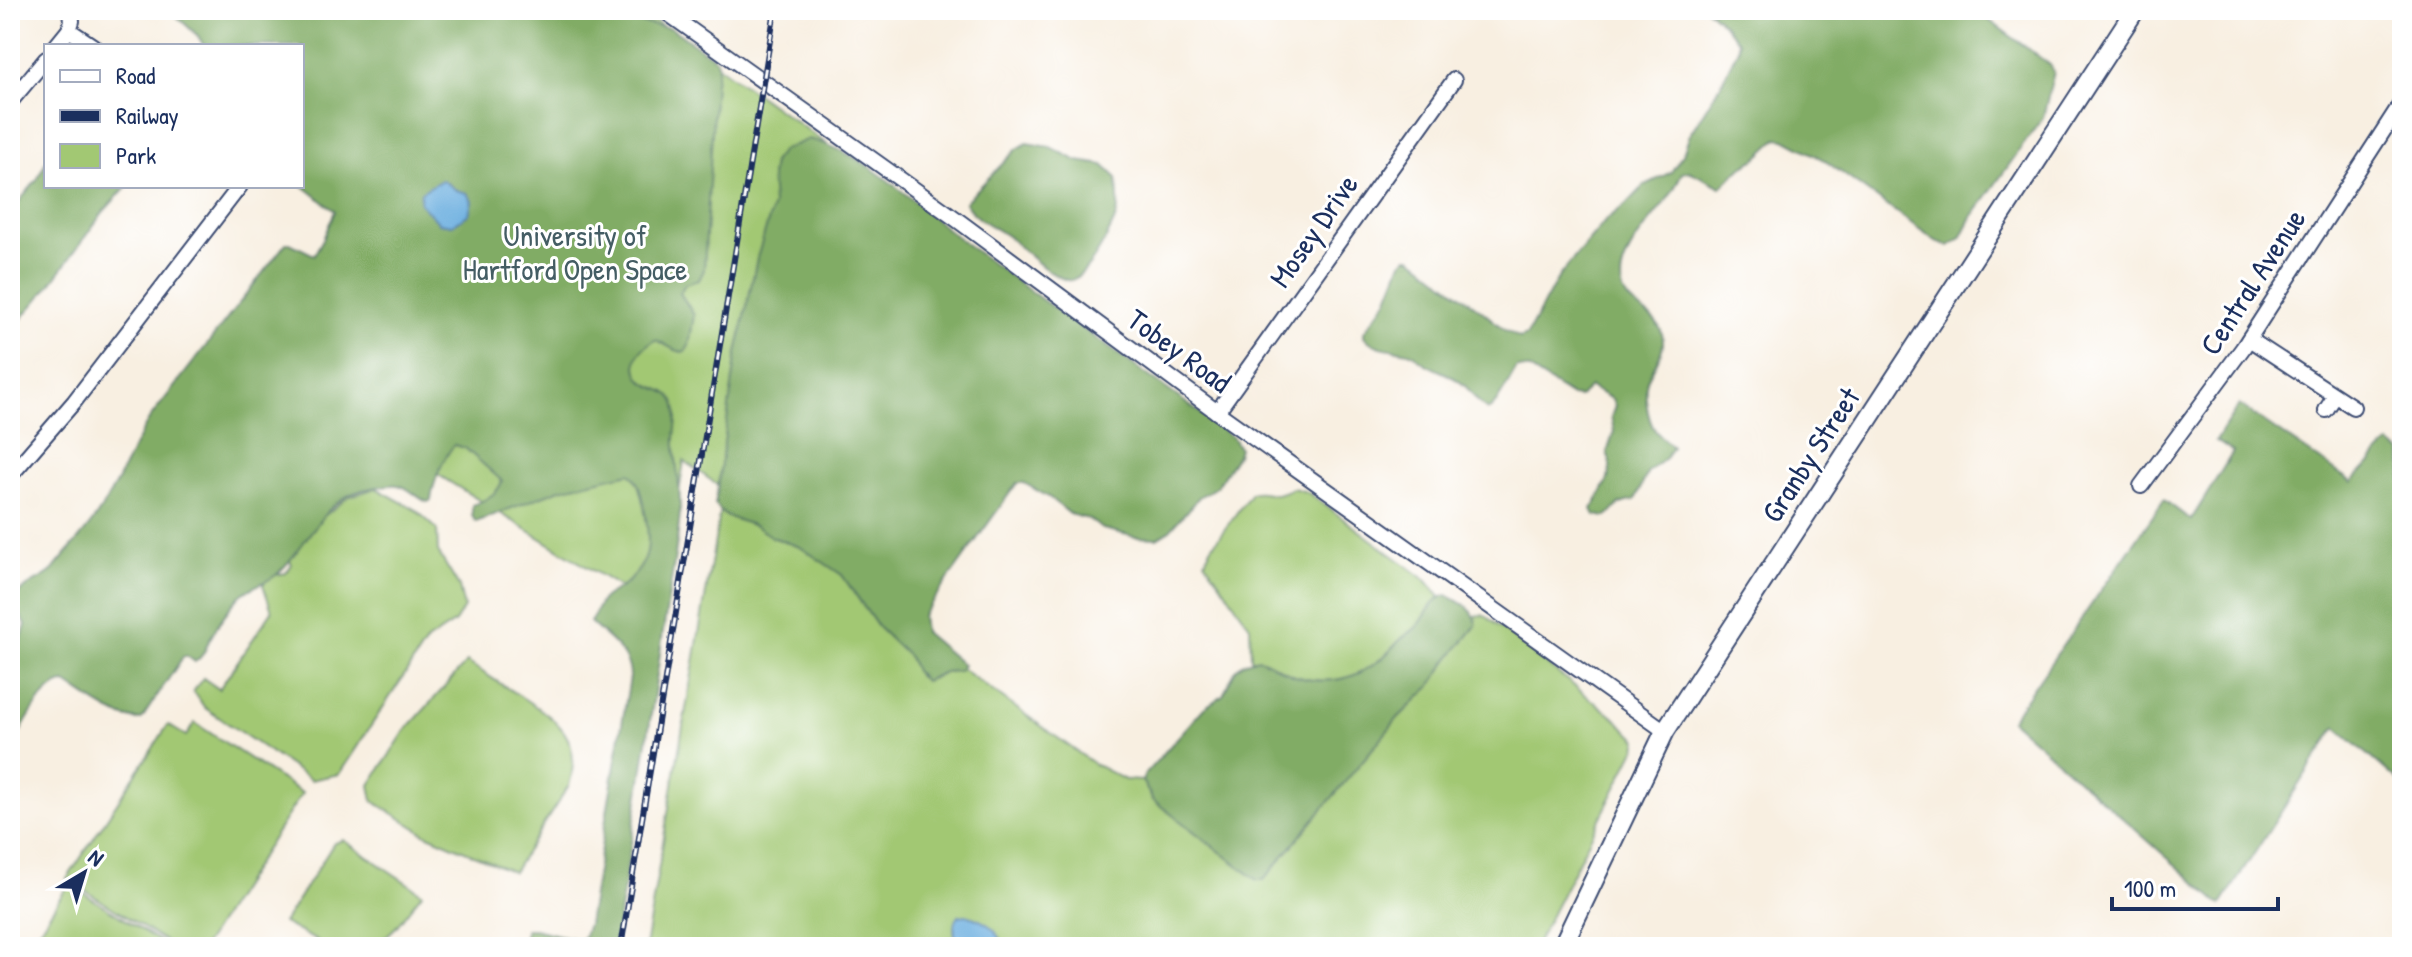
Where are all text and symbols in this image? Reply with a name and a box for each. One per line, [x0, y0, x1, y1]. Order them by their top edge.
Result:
legend [44, 44, 304, 188]
text: Road [116, 59, 155, 91]
text: Railway [116, 99, 179, 131]
text: Park [116, 139, 156, 171]
street label: Mosey Drive [1260, 166, 1367, 295]
street label: Central Avenue [2190, 201, 2314, 362]
park label: University of Hartford Open Space [463, 215, 687, 289]
street label: Tobey Road [1120, 299, 1240, 402]
street label: Granby Street [1752, 379, 1869, 530]
north arrow [44, 833, 124, 913]
text: N [82, 842, 110, 873]
scale bar [2112, 861, 2278, 911]
text: 100 m [2124, 872, 2176, 904]

